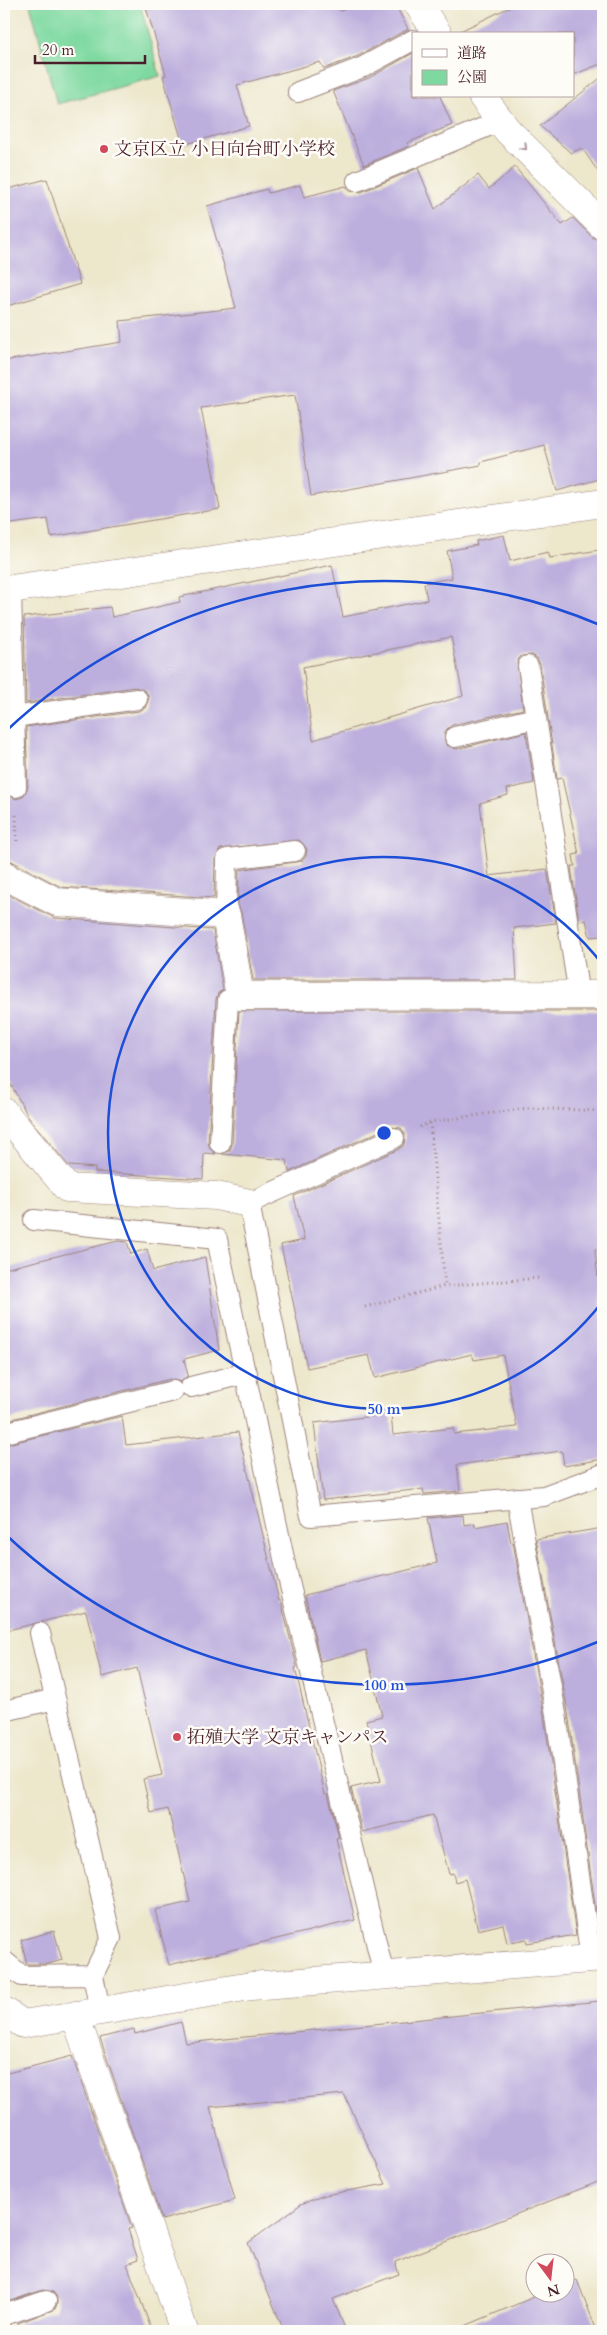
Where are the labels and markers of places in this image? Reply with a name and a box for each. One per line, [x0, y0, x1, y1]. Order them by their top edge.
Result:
place label: 文京区立 小日向台町小学校 [114, 137, 335, 162]
marker: 文京区立 小日向台町小学校 [98, 143, 110, 155]
centre of rings [375, 1124, 393, 1142]
place label: 拓殖大学 文京キャンパス [187, 1725, 389, 1750]
marker: 拓殖大学 文京キャンパス [171, 1731, 183, 1743]

